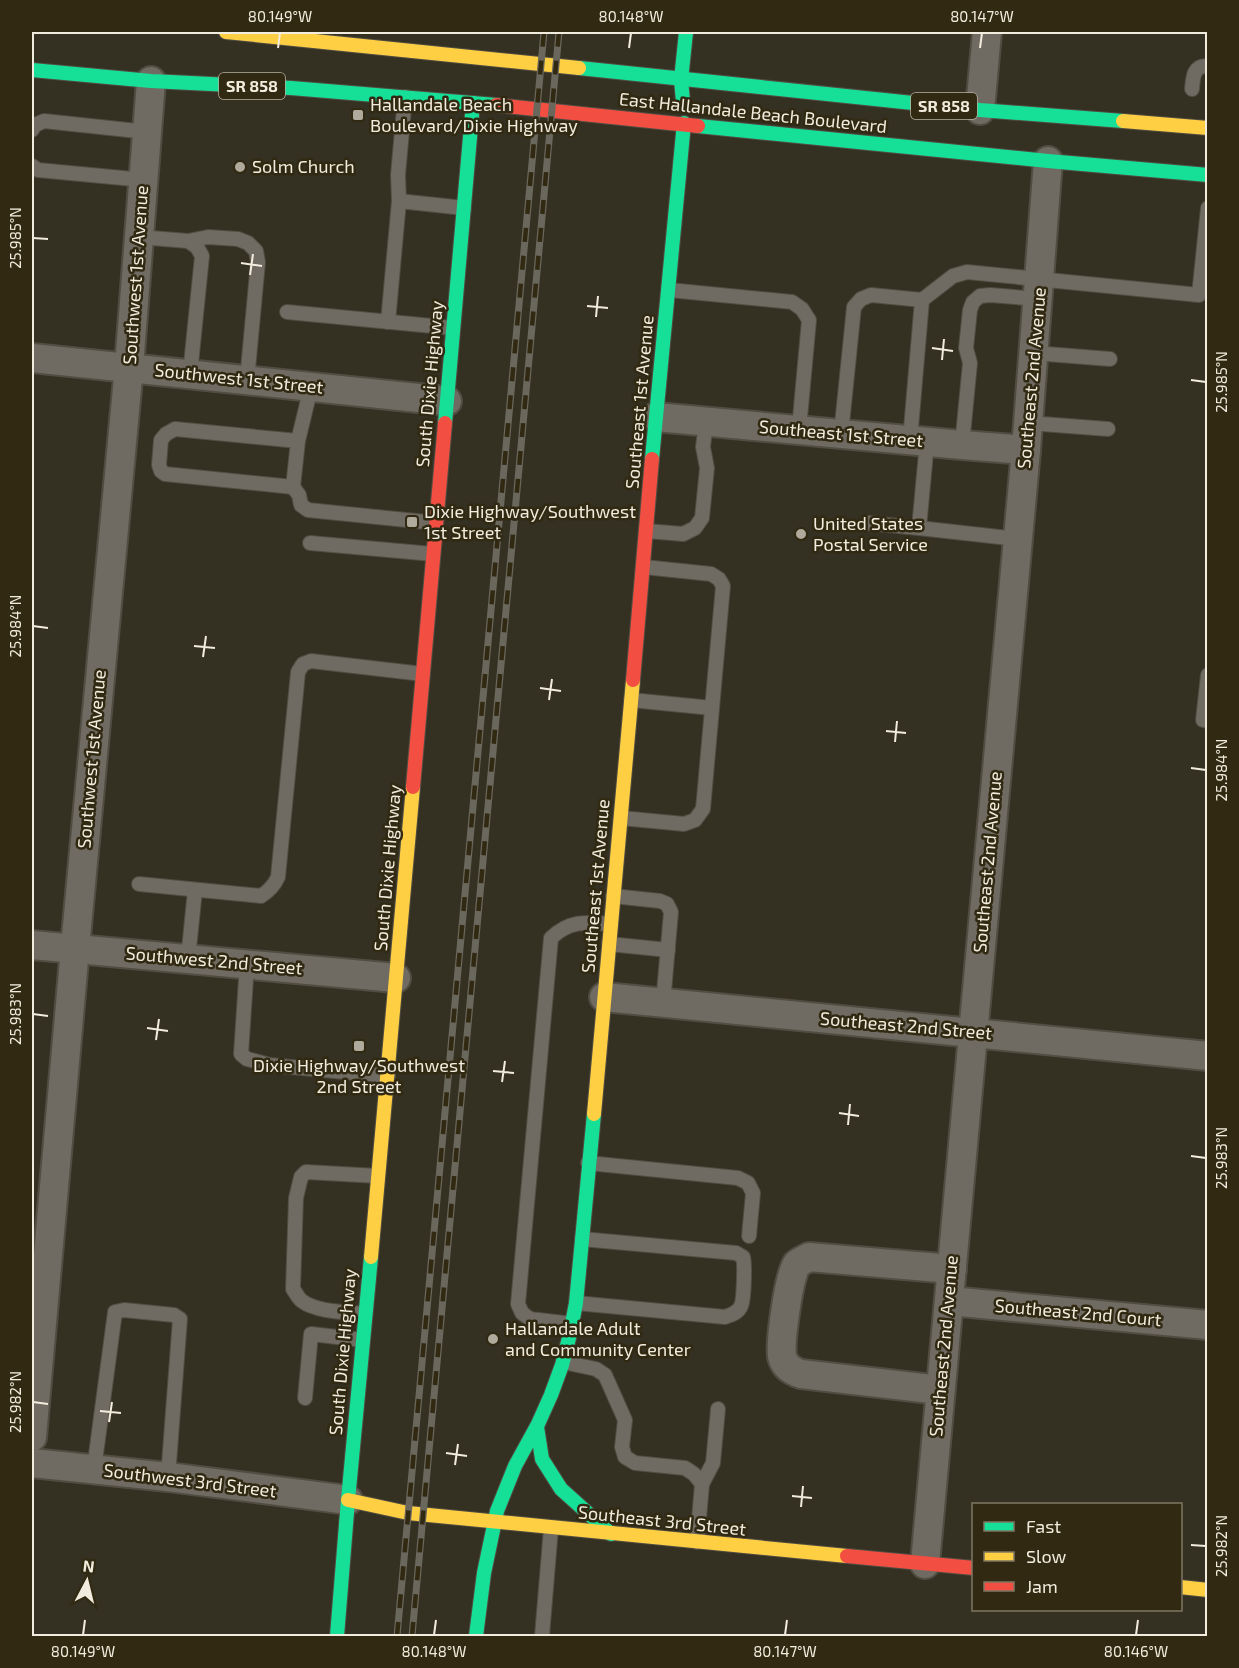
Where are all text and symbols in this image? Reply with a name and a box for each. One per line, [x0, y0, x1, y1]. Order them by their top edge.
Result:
text: 80.149°W [248, 7, 312, 25]
text: 80.148°W [599, 7, 663, 25]
text: 80.147°W [950, 7, 1014, 25]
road number: SR 858 [219, 73, 285, 99]
street label: East Hallandale Beach Boulevard [618, 87, 888, 137]
place label: Hallandale Beach Boulevard/Dixie Highway [370, 93, 578, 136]
road number: SR 858 [911, 93, 977, 119]
marker: Hallandale Beach Boulevard/Dixie Highway [351, 108, 365, 122]
place label: Solm Church [252, 155, 355, 177]
marker: Solm Church [233, 160, 247, 174]
street label: Southwest 1st Avenue [118, 185, 152, 365]
text: 25.985°N [6, 207, 24, 269]
street label: Southeast 2nd Avenue [1012, 286, 1050, 470]
street label: South Dixie Highway [411, 299, 447, 468]
street label: Southeast 1st Avenue [620, 314, 658, 490]
text: 25.985°N [1212, 351, 1230, 413]
street label: Southwest 1st Street [154, 358, 325, 398]
street label: Southeast 1st Street [758, 415, 924, 451]
place label: Dixie Highway/Southwest 1st Street [424, 500, 636, 543]
place label: United States Postal Service [813, 512, 928, 555]
marker: Dixie Highway/Southwest 1st Street [405, 515, 419, 529]
marker: United States Postal Service [794, 527, 808, 541]
text: 25.984°N [6, 595, 24, 657]
street label: Southwest 1st Avenue [72, 669, 110, 849]
text: 25.984°N [1212, 739, 1230, 801]
street label: Southeast 2nd Avenue [968, 770, 1006, 954]
street label: South Dixie Highway [369, 783, 405, 952]
street label: Southeast 1st Avenue [576, 798, 614, 974]
street label: Southwest 2nd Street [125, 941, 303, 979]
text: 25.983°N [6, 983, 24, 1045]
street label: Southeast 2nd Street [819, 1007, 993, 1043]
marker: Dixie Highway/Southwest 2nd Street [352, 1039, 366, 1053]
place label: Dixie Highway/Southwest 2nd Street [253, 1054, 465, 1097]
text: 25.983°N [1212, 1127, 1230, 1189]
street label: Southeast 2nd Avenue [924, 1254, 962, 1438]
street label: South Dixie Highway [324, 1267, 360, 1436]
street label: Southeast 2nd Court [994, 1294, 1162, 1330]
place label: Hallandale Adult and Community Center [505, 1317, 691, 1360]
marker: Hallandale Adult and Community Center [486, 1332, 500, 1346]
text: 25.982°N [6, 1371, 24, 1433]
street label: Southwest 3rd Street [103, 1459, 278, 1502]
street label: Southeast 3rd Street [577, 1500, 747, 1540]
legend [972, 1503, 1182, 1611]
text: Fast [1026, 1515, 1061, 1537]
text: 25.982°N [1212, 1515, 1230, 1577]
text: Slow [1026, 1545, 1067, 1567]
north arrow [57, 1551, 117, 1611]
text: N [82, 1555, 96, 1576]
text: Jam [1026, 1575, 1058, 1597]
text: 80.149°W [51, 1642, 115, 1660]
text: 80.148°W [402, 1642, 466, 1660]
text: 80.147°W [753, 1642, 817, 1660]
text: 80.146°W [1104, 1642, 1168, 1660]

